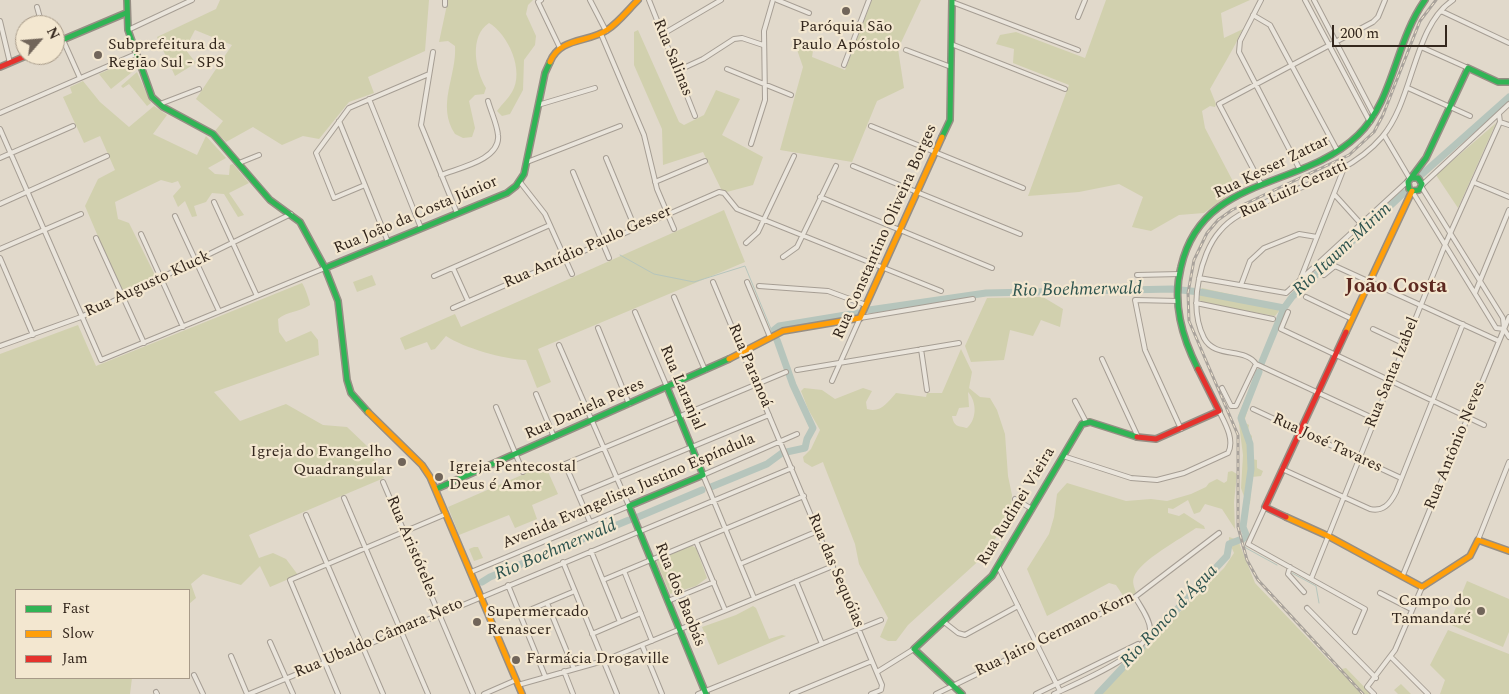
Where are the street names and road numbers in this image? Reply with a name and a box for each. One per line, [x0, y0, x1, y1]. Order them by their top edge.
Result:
street label: Rua Salinas [648, 17, 696, 99]
street label: Rua Constantino Oliveira Borges [830, 121, 942, 343]
street label: Rua Kesser Zattar [1211, 132, 1333, 204]
street label: Rua Luiz Ceratti [1237, 157, 1351, 223]
street label: Rua João da Costa Júnior [331, 173, 501, 259]
street label: Rua Antídio Paulo Gesser [501, 202, 675, 294]
street label: Rua Augusto Kluck [82, 248, 214, 322]
street label: Rua Santa Izabel [1362, 315, 1424, 431]
street label: Rua Paranoá [723, 321, 775, 411]
street label: Rua Laranjal [655, 343, 707, 433]
street label: Rua Daniela Peres [522, 375, 648, 445]
street label: Rua Antônio Neves [1421, 379, 1491, 513]
street label: Rua José Tavares [1269, 410, 1385, 478]
street label: Avenida Evangelista Justino Espíndula [500, 430, 758, 554]
street label: Rua Rudinei Vieira [974, 444, 1060, 570]
street label: Rua Aristóteles [381, 493, 441, 601]
street label: Rua das Sequóias [802, 511, 868, 631]
street label: Rua dos Baobás [649, 540, 709, 650]
street label: Rua Jairo Germano Korn [972, 588, 1138, 682]
street label: Rua Ubaldo Câmara Neto [292, 595, 466, 683]

